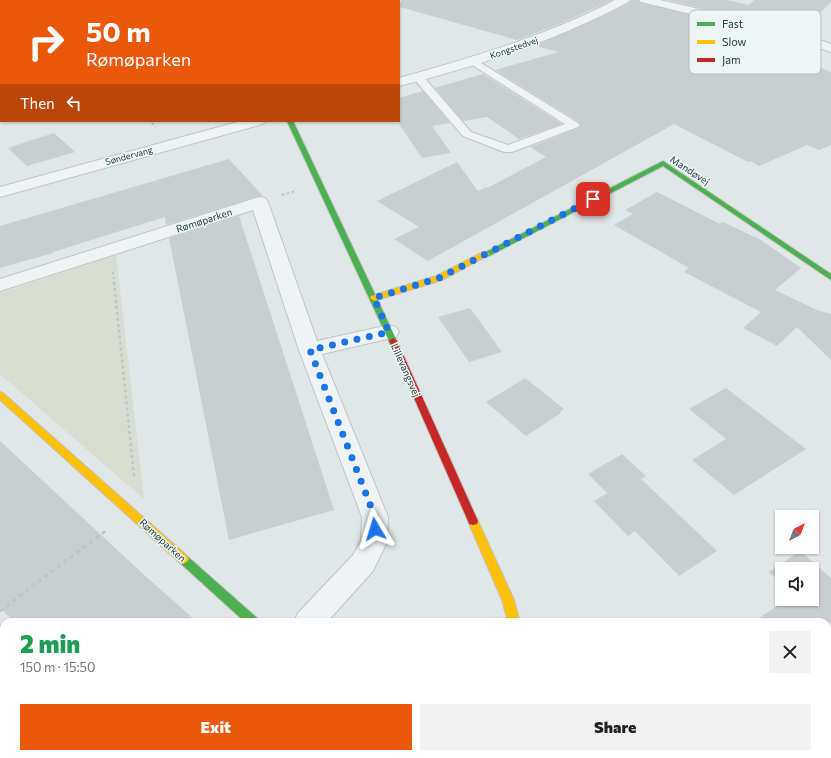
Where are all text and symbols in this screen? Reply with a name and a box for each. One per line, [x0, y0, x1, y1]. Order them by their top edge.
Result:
legend [689, 10, 821, 74]
text: 50 m [86, 14, 151, 48]
icon: right [20, 16, 72, 68]
text: Fast [722, 17, 744, 30]
street label: Kongstedvej [488, 34, 539, 61]
text: Slow [722, 35, 747, 48]
text: Rømøparken [86, 48, 191, 70]
text: Jam [722, 53, 741, 67]
icon: left [63, 92, 85, 114]
text: Then [20, 94, 55, 112]
street label: Søndervang [104, 144, 154, 167]
street label: Mandøvej [668, 153, 712, 187]
pin [576, 182, 610, 216]
icon: arrive [582, 188, 604, 210]
street label: Rømøparken [174, 205, 234, 235]
street label: Lillevangsvej [389, 341, 423, 399]
position arrow [354, 508, 396, 550]
north arrow [775, 510, 819, 554]
map controls [775, 510, 819, 606]
street label: Rømøparken [137, 516, 189, 564]
button: sound [775, 562, 819, 606]
text: 2 min [20, 629, 80, 658]
button: close [769, 631, 811, 673]
text: 150 m · 15:50 [20, 659, 95, 675]
button: Exit [20, 704, 412, 750]
button: Share [420, 704, 811, 750]

